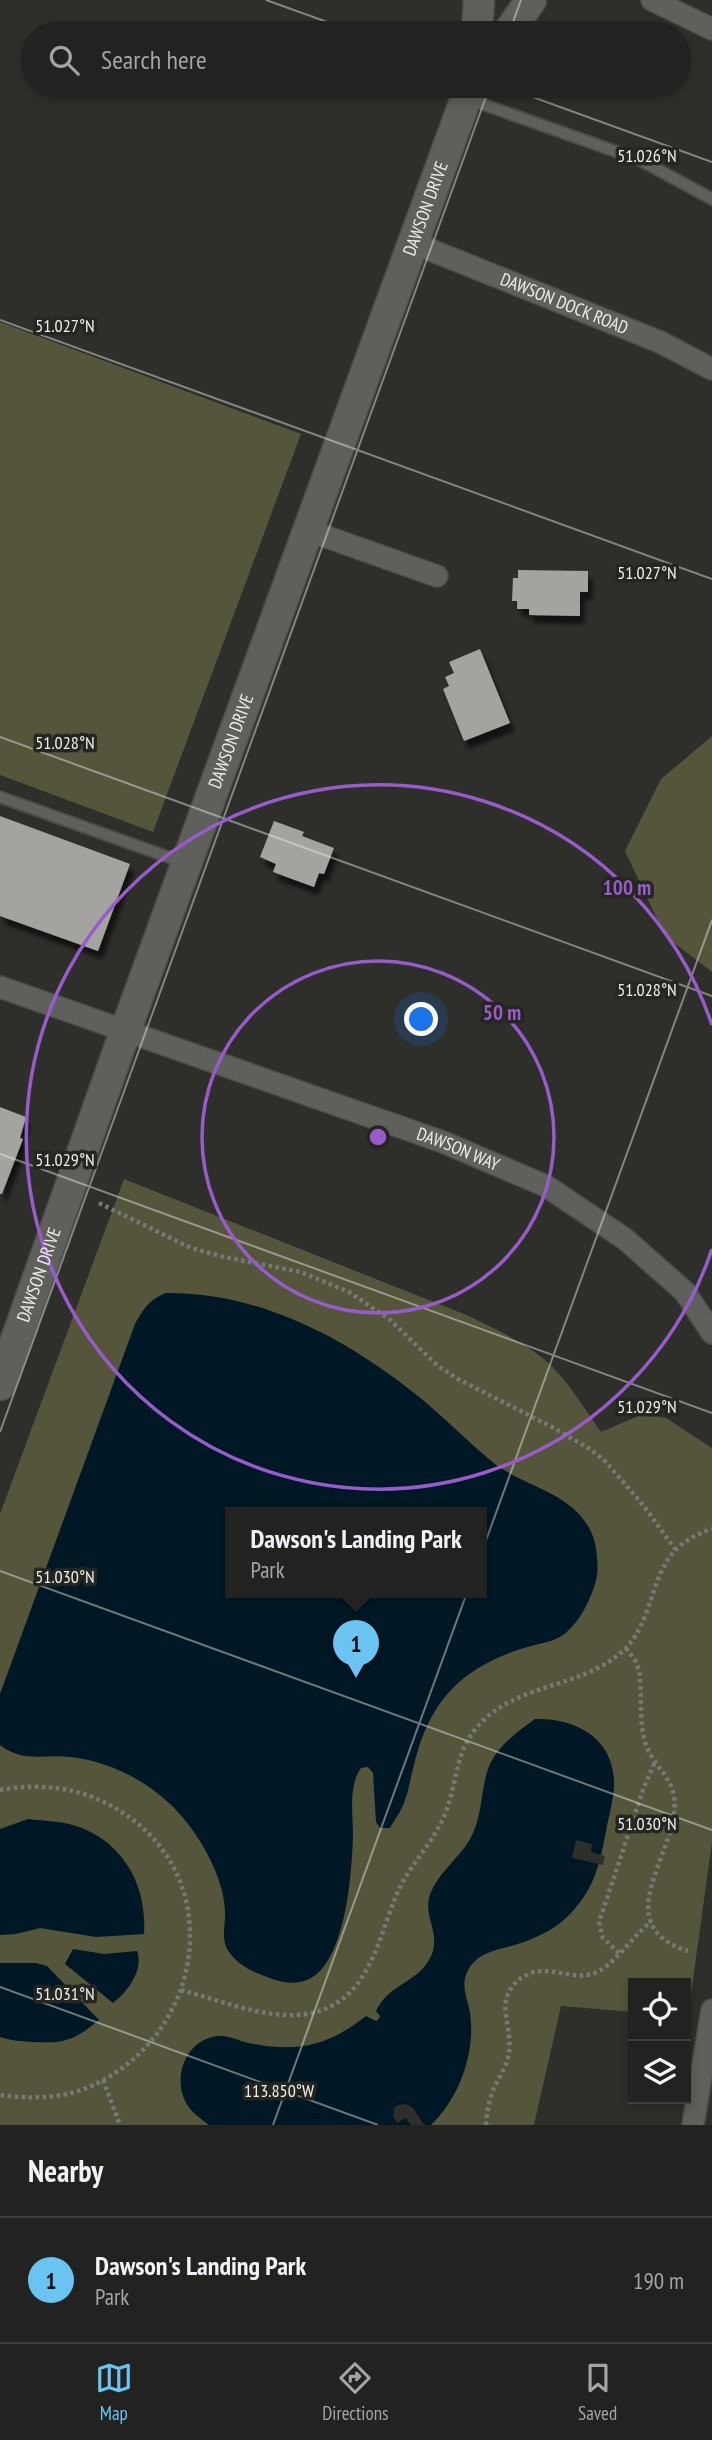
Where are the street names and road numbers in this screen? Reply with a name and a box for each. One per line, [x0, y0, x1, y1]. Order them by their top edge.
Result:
street label: DAWSON DRIVE [397, 158, 453, 259]
street label: DAWSON DOCK ROAD [497, 267, 632, 339]
street label: DAWSON DRIVE [203, 691, 258, 791]
street label: DAWSON WAY [414, 1122, 504, 1176]
street label: DAWSON DRIVE [11, 1224, 66, 1325]

